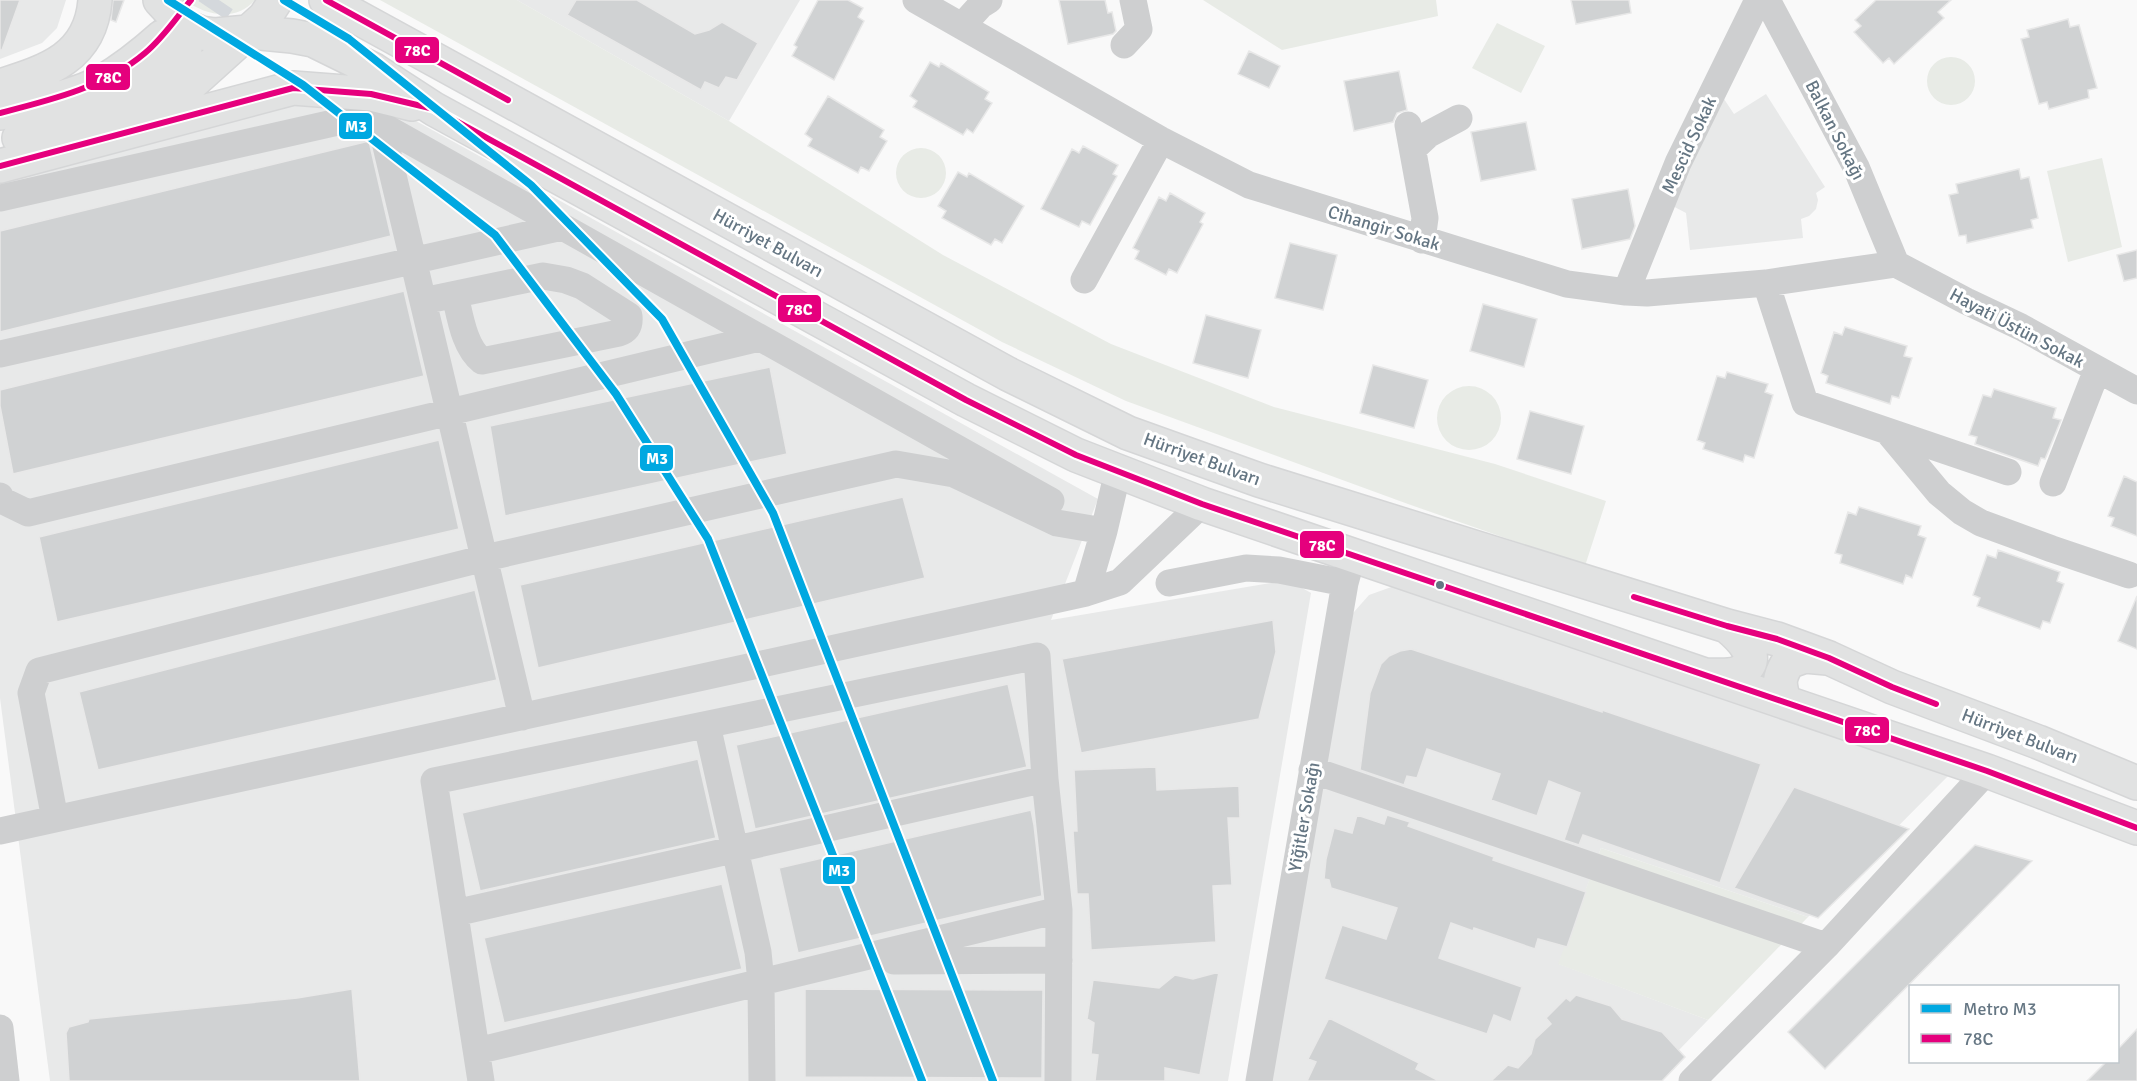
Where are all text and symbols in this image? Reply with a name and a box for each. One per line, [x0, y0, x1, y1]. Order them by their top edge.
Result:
line badge: 78C [394, 36, 440, 64]
text: 78C [403, 41, 431, 61]
line badge: 78C [85, 63, 131, 91]
text: 78C [94, 68, 122, 88]
street label: Balkan Sokağı [1800, 76, 1870, 184]
street label: Mescid Sokak [1657, 93, 1721, 197]
line badge: M3 [338, 112, 373, 140]
text: M3 [345, 117, 367, 137]
street label: Cihangir Sokak [1325, 201, 1443, 255]
street label: Hürriyet Bulvarı [709, 204, 827, 282]
street label: Hayati Üstün Sokak [1946, 283, 2088, 373]
line badge: 78C [777, 294, 822, 323]
text: 78C [785, 300, 813, 320]
street label: Hürriyet Bulvarı [1141, 428, 1263, 490]
line badge: M3 [639, 444, 674, 472]
text: M3 [646, 449, 668, 469]
line badge: 78C [1299, 530, 1345, 559]
text: 78C [1308, 536, 1336, 556]
unlabelled marker [1434, 579, 1446, 591]
street label: Hürriyet Bulvarı [1959, 704, 2081, 768]
line badge: 78C [1844, 716, 1890, 744]
text: 78C [1853, 721, 1881, 741]
street label: Yiğitler Sokağı [1284, 760, 1324, 874]
line badge: M3 [822, 856, 856, 885]
text: M3 [828, 861, 850, 881]
legend [1909, 985, 2119, 1063]
text: Metro M3 [1963, 998, 2037, 1020]
text: 78C [1963, 1028, 1993, 1050]

